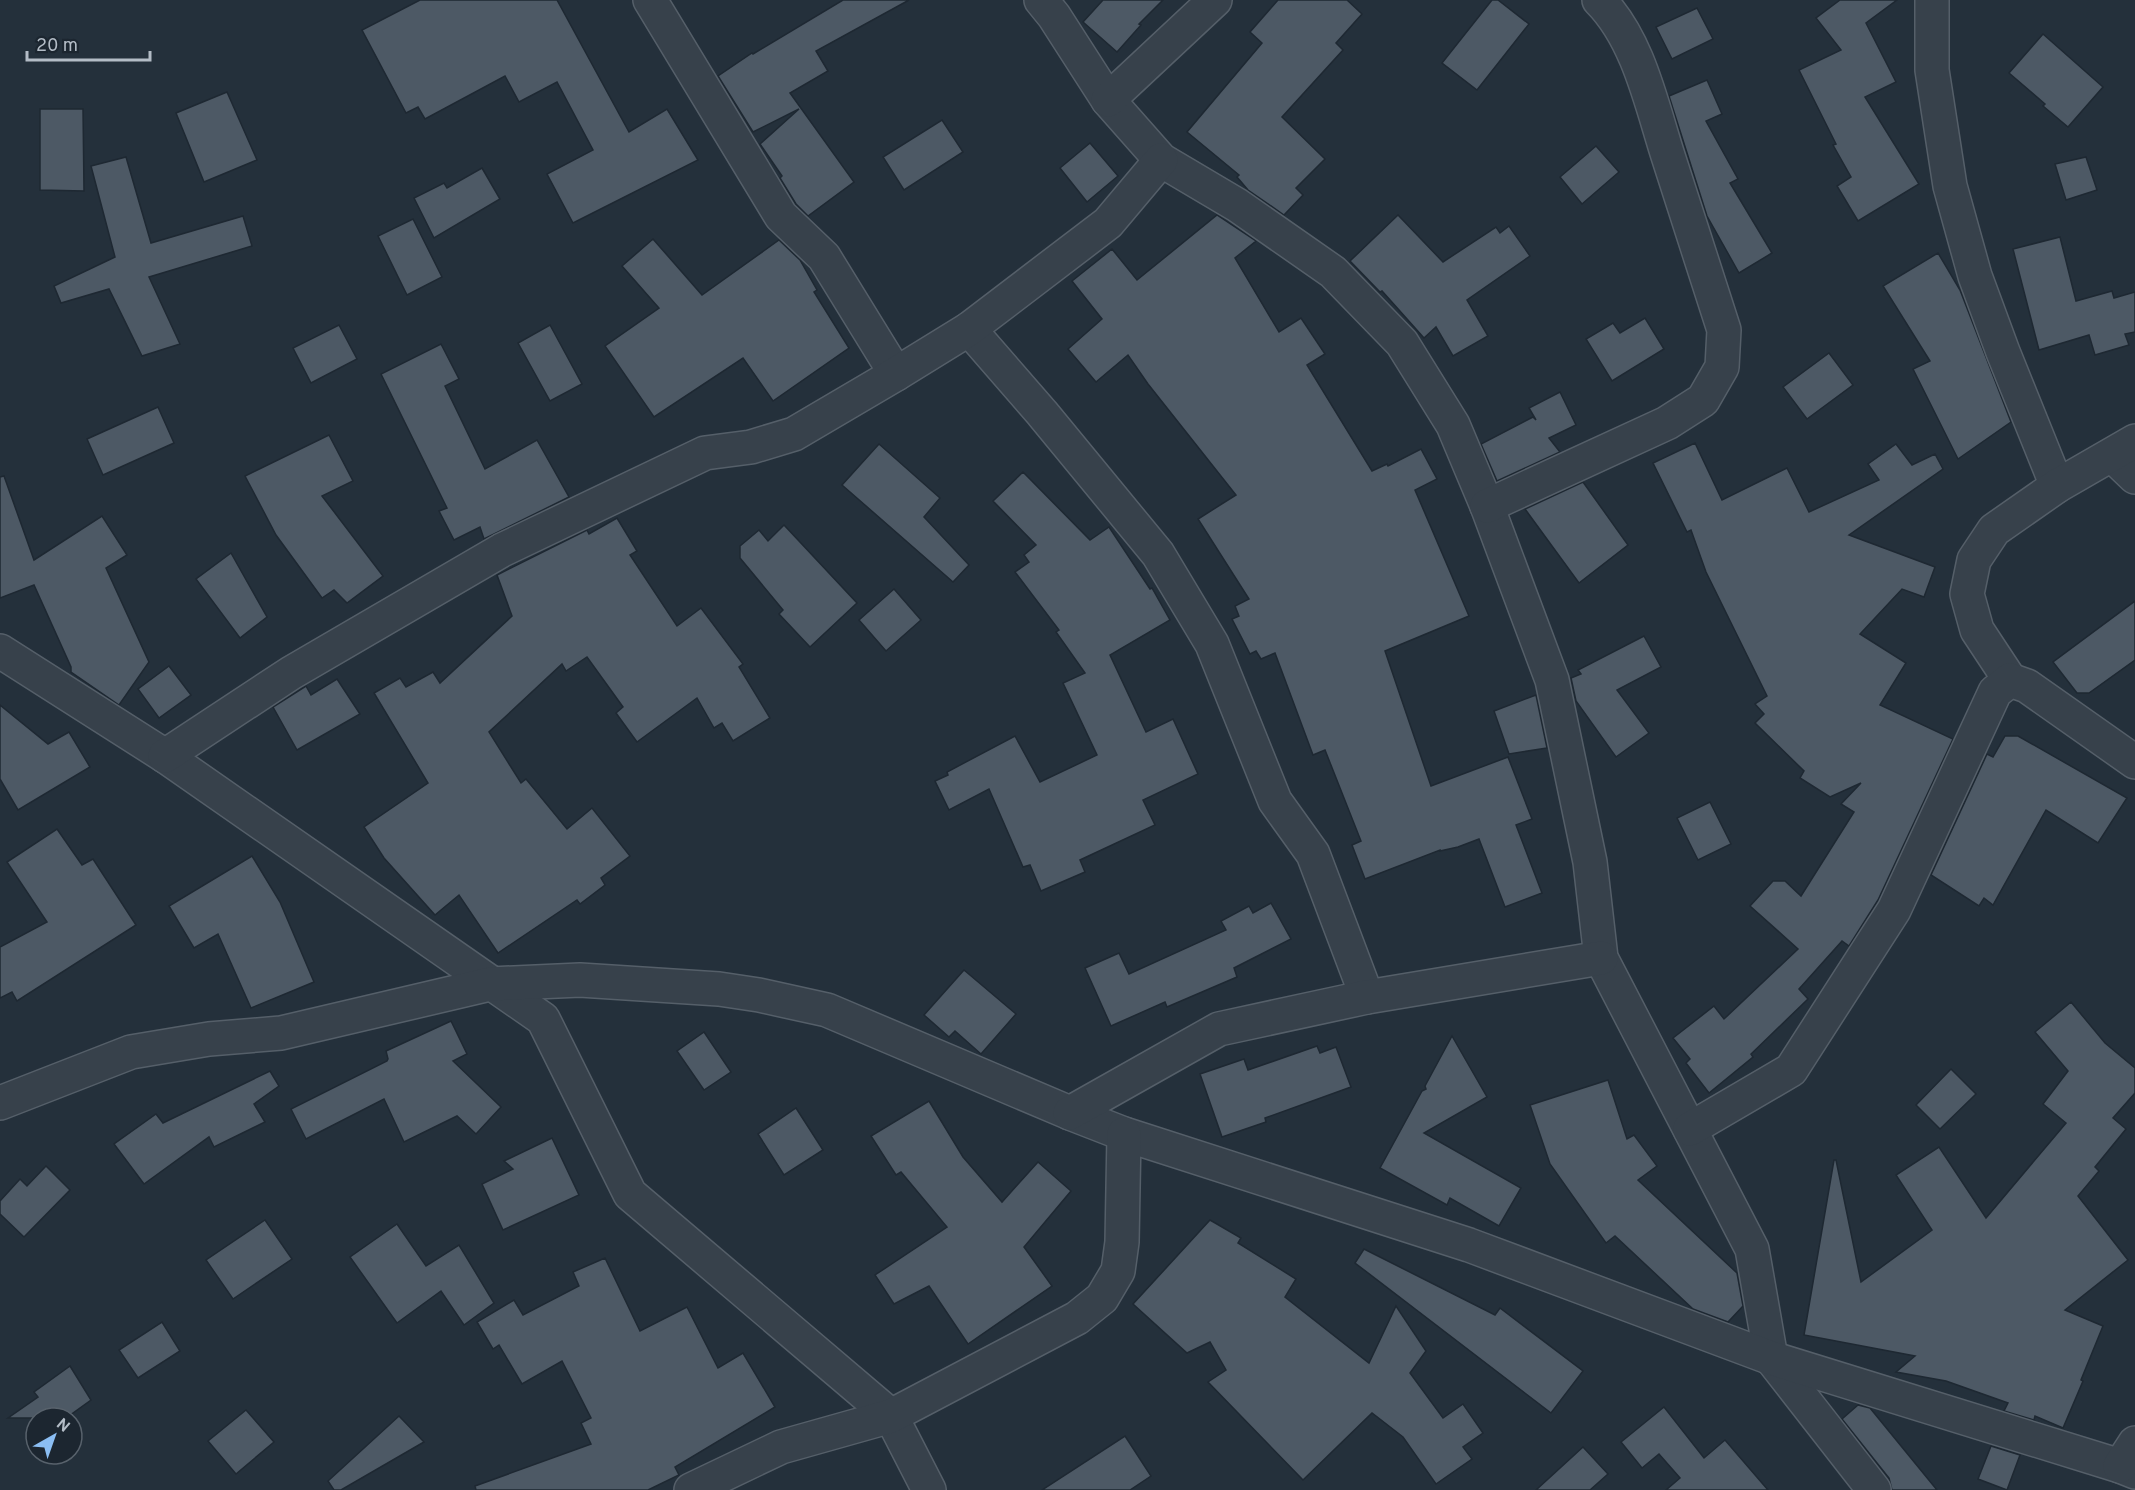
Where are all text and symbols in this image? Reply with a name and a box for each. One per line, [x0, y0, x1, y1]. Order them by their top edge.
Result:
scale bar [27, 24, 150, 62]
text: 20 m [36, 35, 78, 58]
north arrow [24, 1406, 84, 1466]
text: N [52, 1415, 73, 1437]

